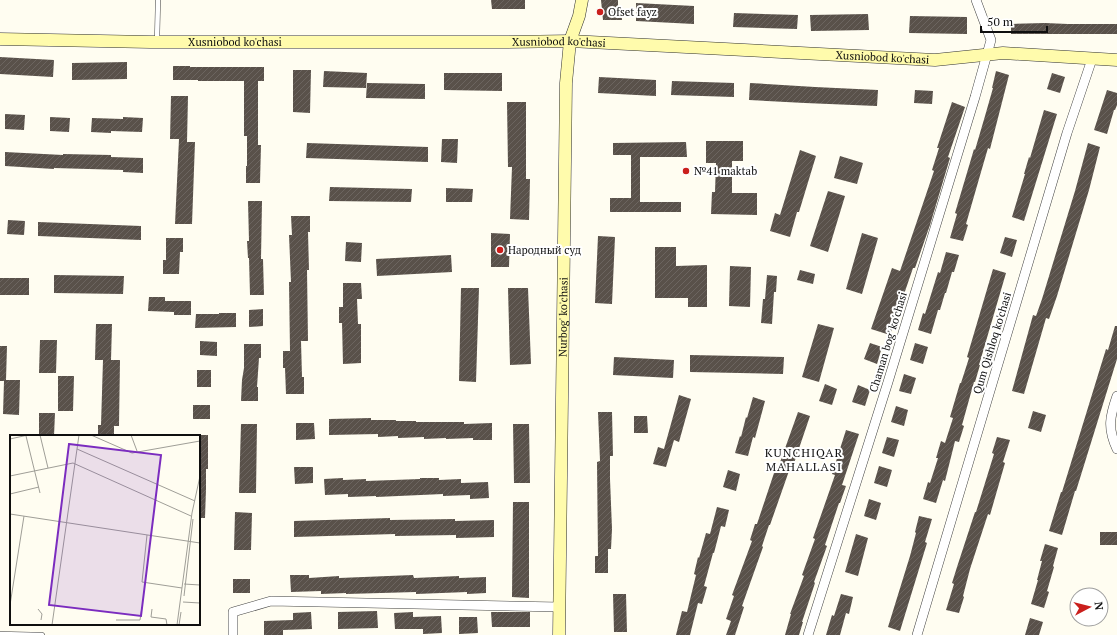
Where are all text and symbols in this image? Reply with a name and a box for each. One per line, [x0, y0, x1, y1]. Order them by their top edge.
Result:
place label: Ofset fayz [608, 5, 657, 19]
marker: Ofset fayz [595, 7, 605, 17]
scale bar [981, 8, 1047, 34]
text: 50 m [987, 14, 1014, 29]
street label: Xusniobod ko'chasi [512, 34, 606, 50]
street label: Xusniobod ko'chasi [188, 35, 282, 49]
street label: Xusniobod ko'chasi [835, 48, 930, 67]
place label: №41 maktab [694, 164, 757, 178]
marker: №41 maktab [681, 166, 691, 176]
place label: Народный суд [508, 243, 581, 257]
marker: Народный суд [495, 245, 505, 255]
street label: Nurbog' ko'chasi [556, 277, 571, 357]
street label: Chaman bog' ko'chasi [866, 290, 910, 394]
street label: Qum Qishloq ko'chasi [970, 290, 1014, 396]
inset map [10, 435, 200, 625]
district label: KUNCHIQAR MAHALLASI [765, 445, 843, 474]
north arrow [1069, 587, 1109, 627]
text: N [1091, 601, 1106, 611]

